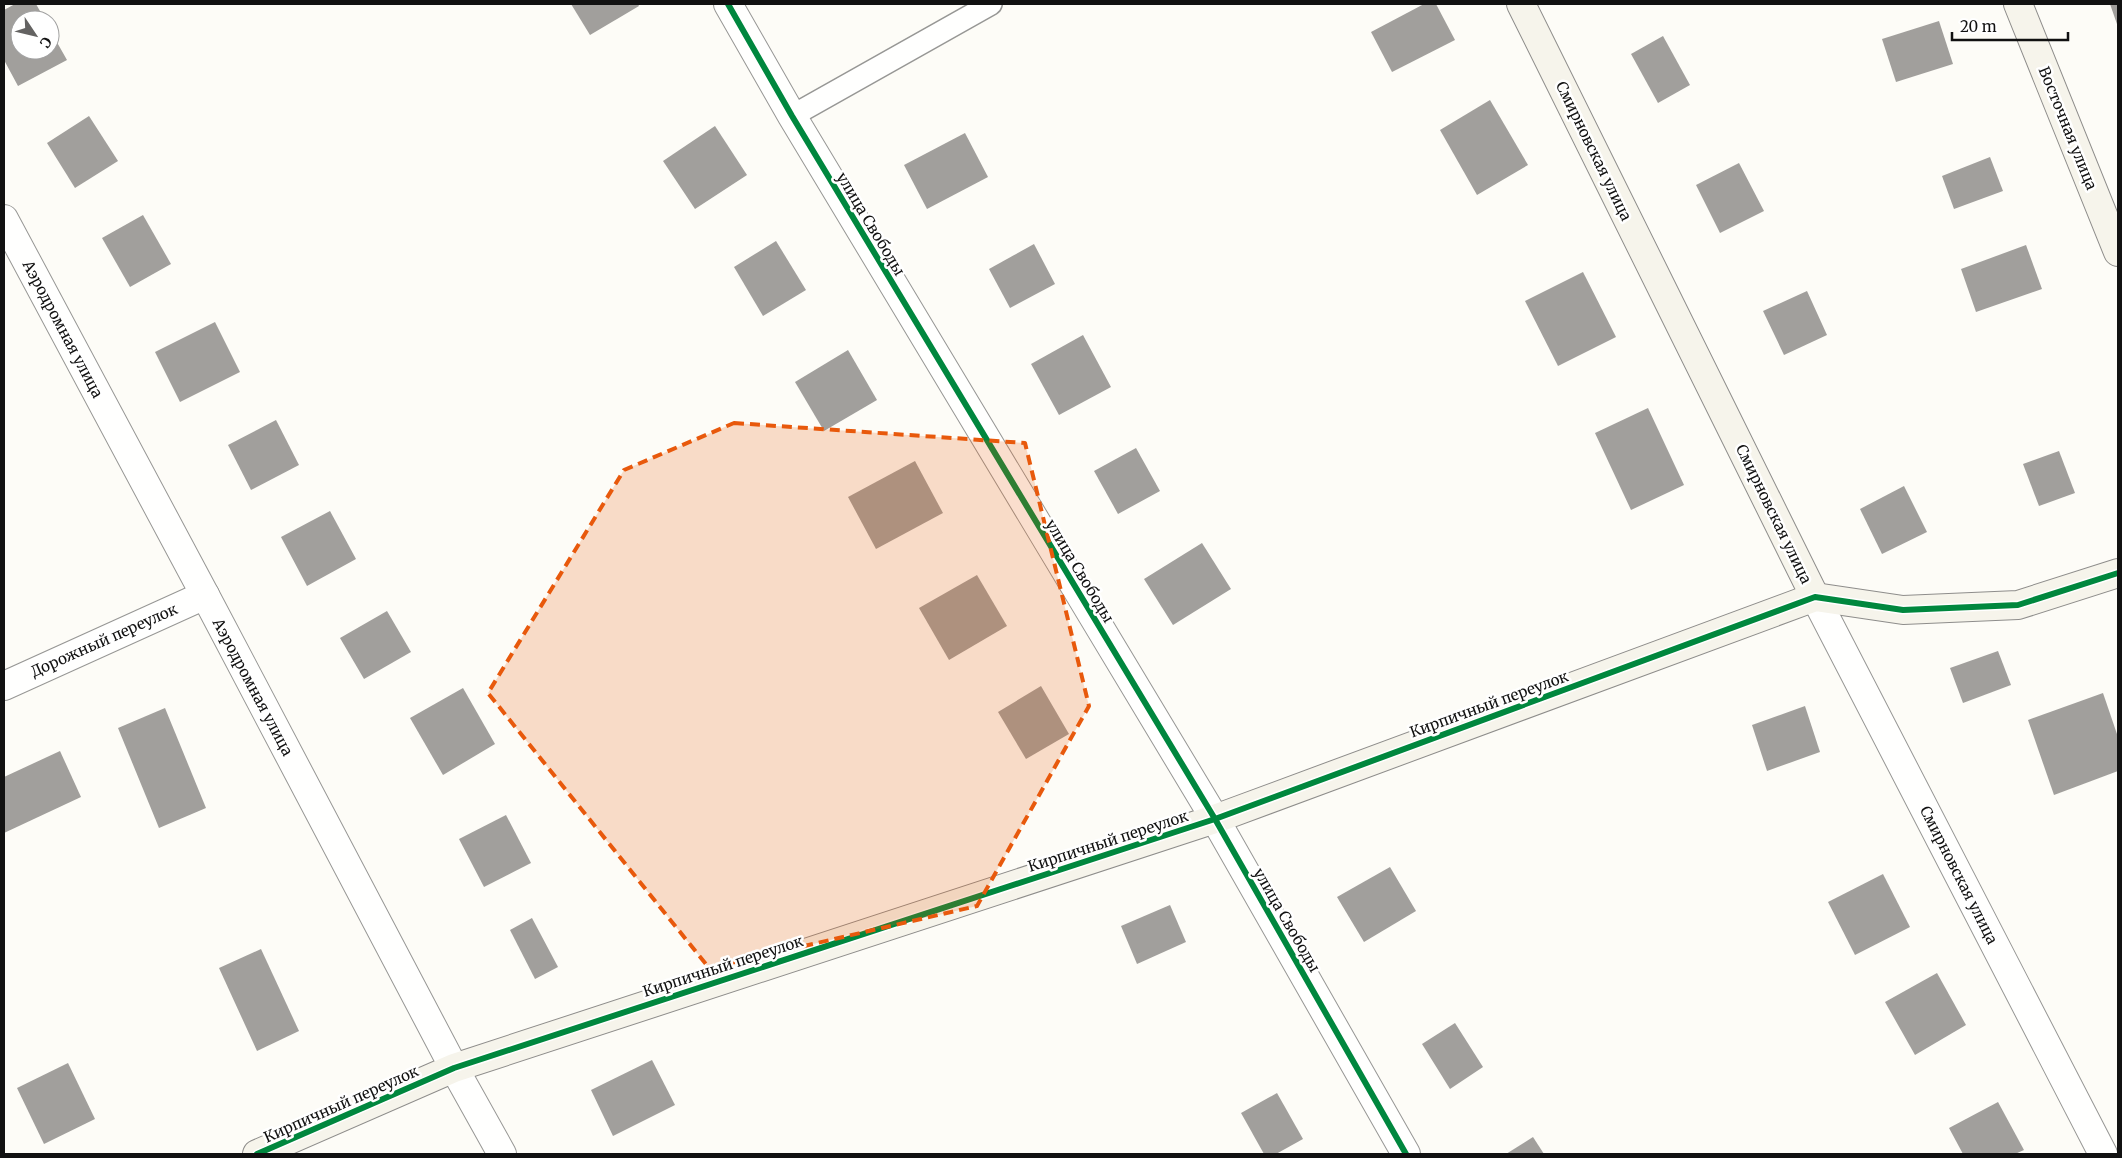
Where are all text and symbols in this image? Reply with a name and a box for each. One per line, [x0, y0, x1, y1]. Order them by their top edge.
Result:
north arrow [10, 10, 60, 60]
scale bar [1952, 10, 2068, 42]
text: 20 m [1960, 17, 1997, 36]
text: С [36, 33, 56, 51]
street label: Восточная улица [2035, 64, 2101, 192]
street label: Смирновская улица [1552, 78, 1636, 224]
street label: улица Свободы [833, 169, 909, 279]
street label: Аэродромная улица [18, 256, 107, 401]
street label: Смирновская улица [1732, 441, 1816, 587]
street label: улица Свободы [1042, 516, 1118, 626]
street label: Дорожный переулок [28, 599, 181, 681]
street label: Аэродромная улица [208, 614, 297, 759]
street label: Кирпичный переулок [1407, 666, 1571, 742]
street label: Смирновская улица [1916, 803, 2002, 947]
street label: Кирпичный переулок [1025, 806, 1191, 876]
street label: улица Свободы [1249, 865, 1325, 976]
street label: Кирпичный переулок [640, 931, 806, 1001]
street label: Кирпичный переулок [261, 1061, 422, 1147]

